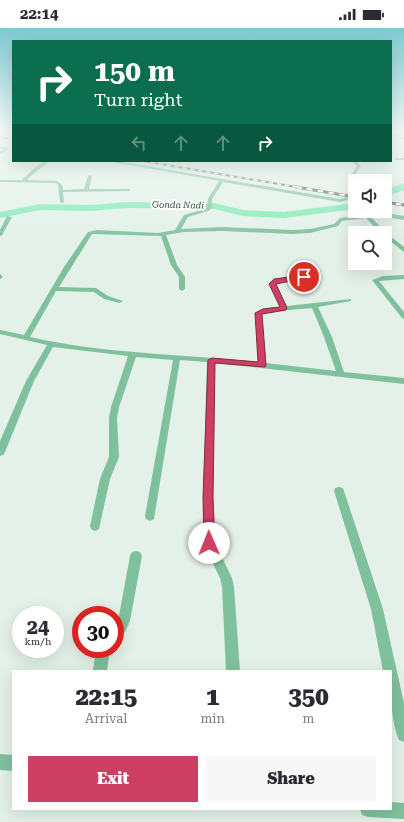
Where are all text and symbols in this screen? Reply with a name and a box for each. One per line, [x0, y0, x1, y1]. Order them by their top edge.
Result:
text: 22:14 [20, 5, 58, 23]
text: 150 m [94, 55, 175, 88]
icon: right [28, 56, 80, 108]
text: Turn right [94, 89, 182, 110]
icon: left [128, 132, 150, 154]
icon: ahead [170, 132, 192, 154]
icon: ahead [212, 132, 234, 154]
icon: right [254, 132, 276, 154]
map controls [348, 174, 392, 270]
button: sound [348, 174, 392, 218]
water label: Gonda Nadi [152, 200, 204, 210]
button: search [348, 226, 392, 270]
pin [287, 260, 321, 294]
icon: arrive [293, 266, 315, 288]
position arrow [188, 522, 230, 564]
speed limit sign: 30 [72, 606, 124, 658]
text: 24 [27, 615, 49, 639]
text: km/h [25, 636, 51, 647]
text: 22:15 [75, 683, 137, 711]
text: 1 [206, 683, 219, 711]
text: 350 [288, 683, 329, 711]
text: Arrival [85, 711, 127, 726]
text: min [200, 711, 225, 726]
text: m [302, 711, 314, 726]
button: Exit [28, 756, 198, 802]
button: Share [206, 756, 376, 802]

